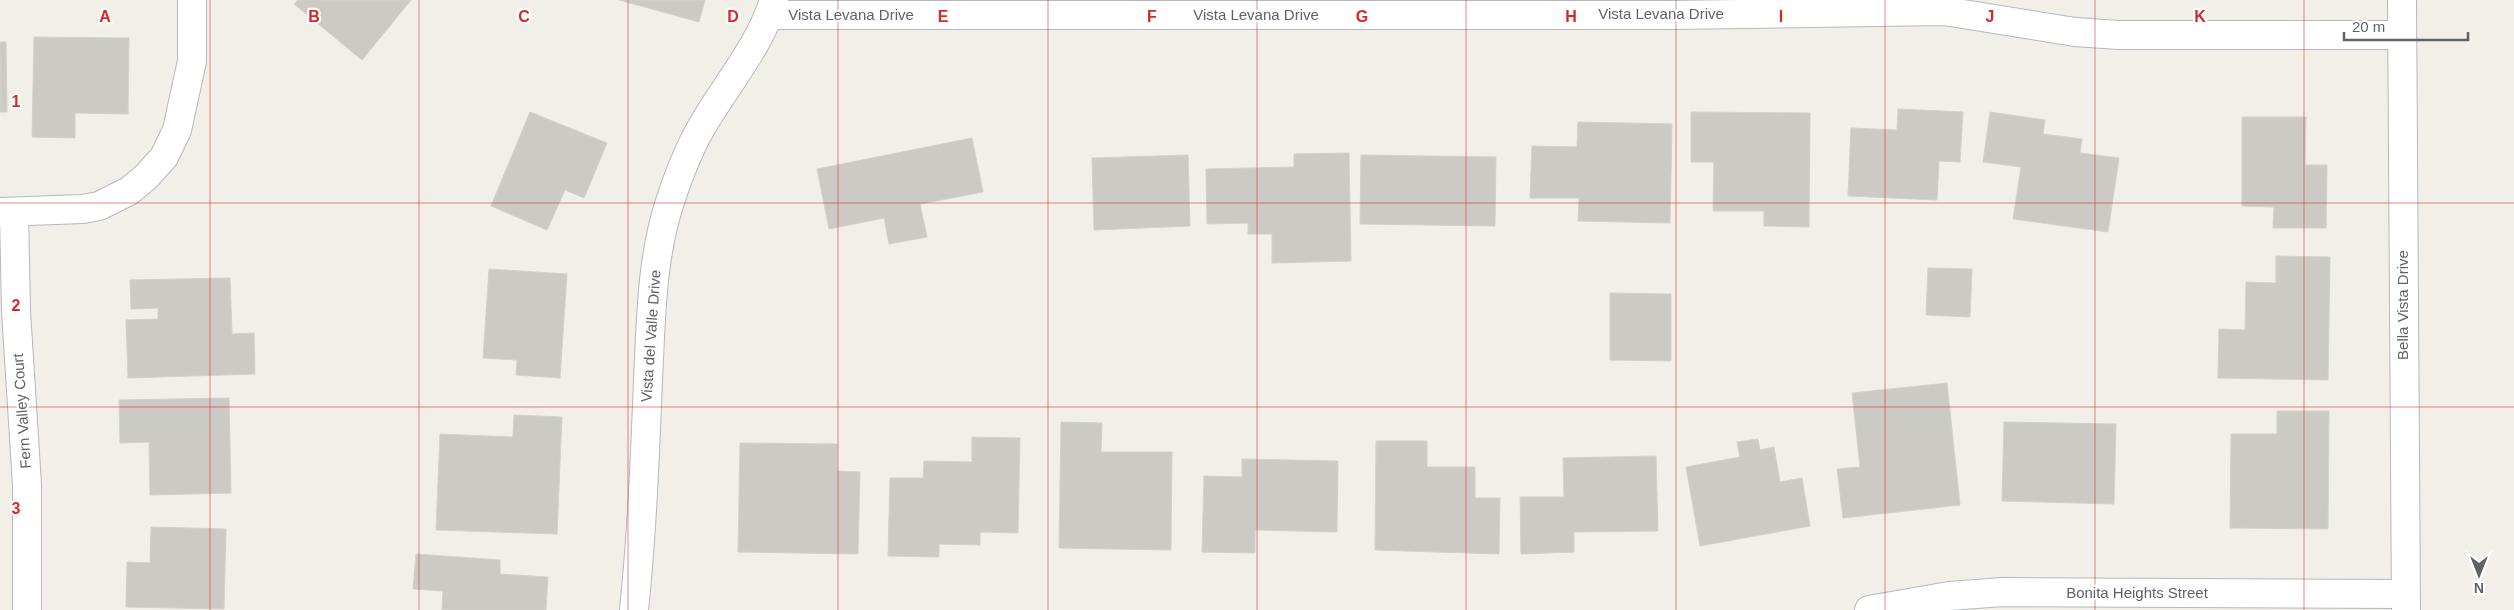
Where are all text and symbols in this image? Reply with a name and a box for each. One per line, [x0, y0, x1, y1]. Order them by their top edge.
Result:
street label: Vista Levana Drive [1598, 5, 1724, 22]
street label: Vista Levana Drive [788, 6, 914, 23]
street label: Vista Levana Drive [1193, 6, 1319, 23]
text: A [99, 8, 111, 25]
text: B [308, 8, 320, 25]
text: C [518, 8, 530, 25]
text: D [727, 8, 739, 25]
text: E [938, 8, 949, 25]
text: F [1147, 8, 1157, 25]
text: G [1356, 8, 1368, 25]
text: H [1565, 8, 1577, 25]
text: I [1779, 8, 1783, 25]
text: J [1986, 8, 1994, 25]
text: K [2194, 8, 2206, 25]
scale bar [2344, 10, 2468, 42]
text: 20 m [2352, 18, 2385, 35]
text: 1 [12, 93, 21, 110]
street label: Bella Vista Drive [2394, 250, 2411, 360]
street label: Vista del Valle Drive [637, 269, 664, 403]
text: 2 [12, 297, 21, 314]
street label: Fern Valley Court [9, 352, 34, 469]
text: 3 [12, 500, 21, 517]
north arrow [2454, 550, 2504, 600]
text: N [2474, 580, 2484, 596]
street label: Bonita Heights Street [2066, 584, 2209, 601]

